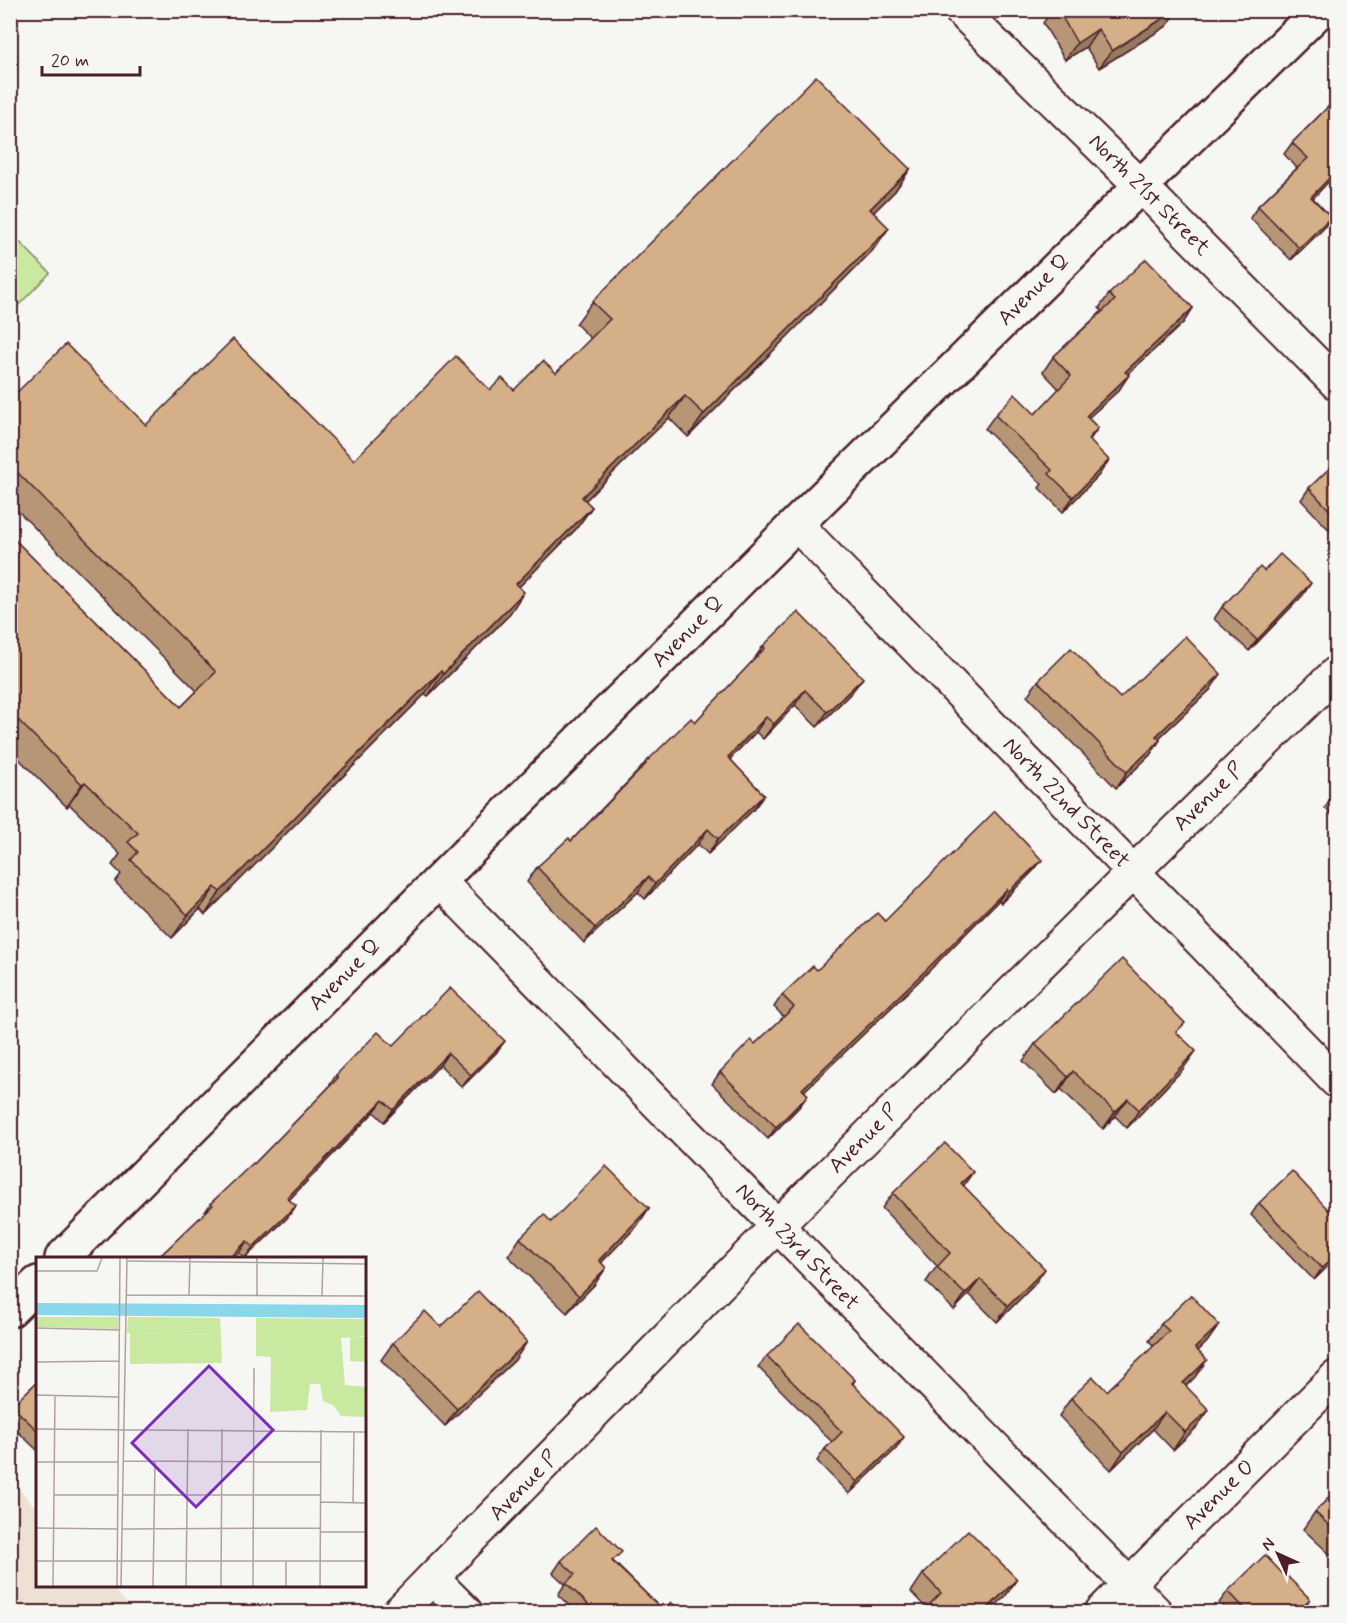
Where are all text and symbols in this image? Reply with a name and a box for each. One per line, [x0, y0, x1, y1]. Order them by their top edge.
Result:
scale bar [42, 39, 140, 77]
text: 20 m [51, 49, 89, 73]
street label: North 21st Street [1082, 128, 1216, 262]
street label: Avenue Q [992, 248, 1076, 332]
street label: Avenue Q [646, 590, 730, 674]
street label: North 22nd Street [996, 732, 1136, 874]
street label: Avenue P [1168, 756, 1250, 838]
street label: Avenue Q [303, 933, 387, 1017]
street label: Avenue P [823, 1098, 905, 1180]
street label: North 23rd Street [729, 1177, 865, 1317]
inset map [36, 1257, 366, 1587]
street label: Avenue P [483, 1445, 565, 1527]
street label: Avenue O [1178, 1454, 1260, 1536]
north arrow [1248, 1524, 1308, 1584]
text: N [1257, 1533, 1280, 1556]

